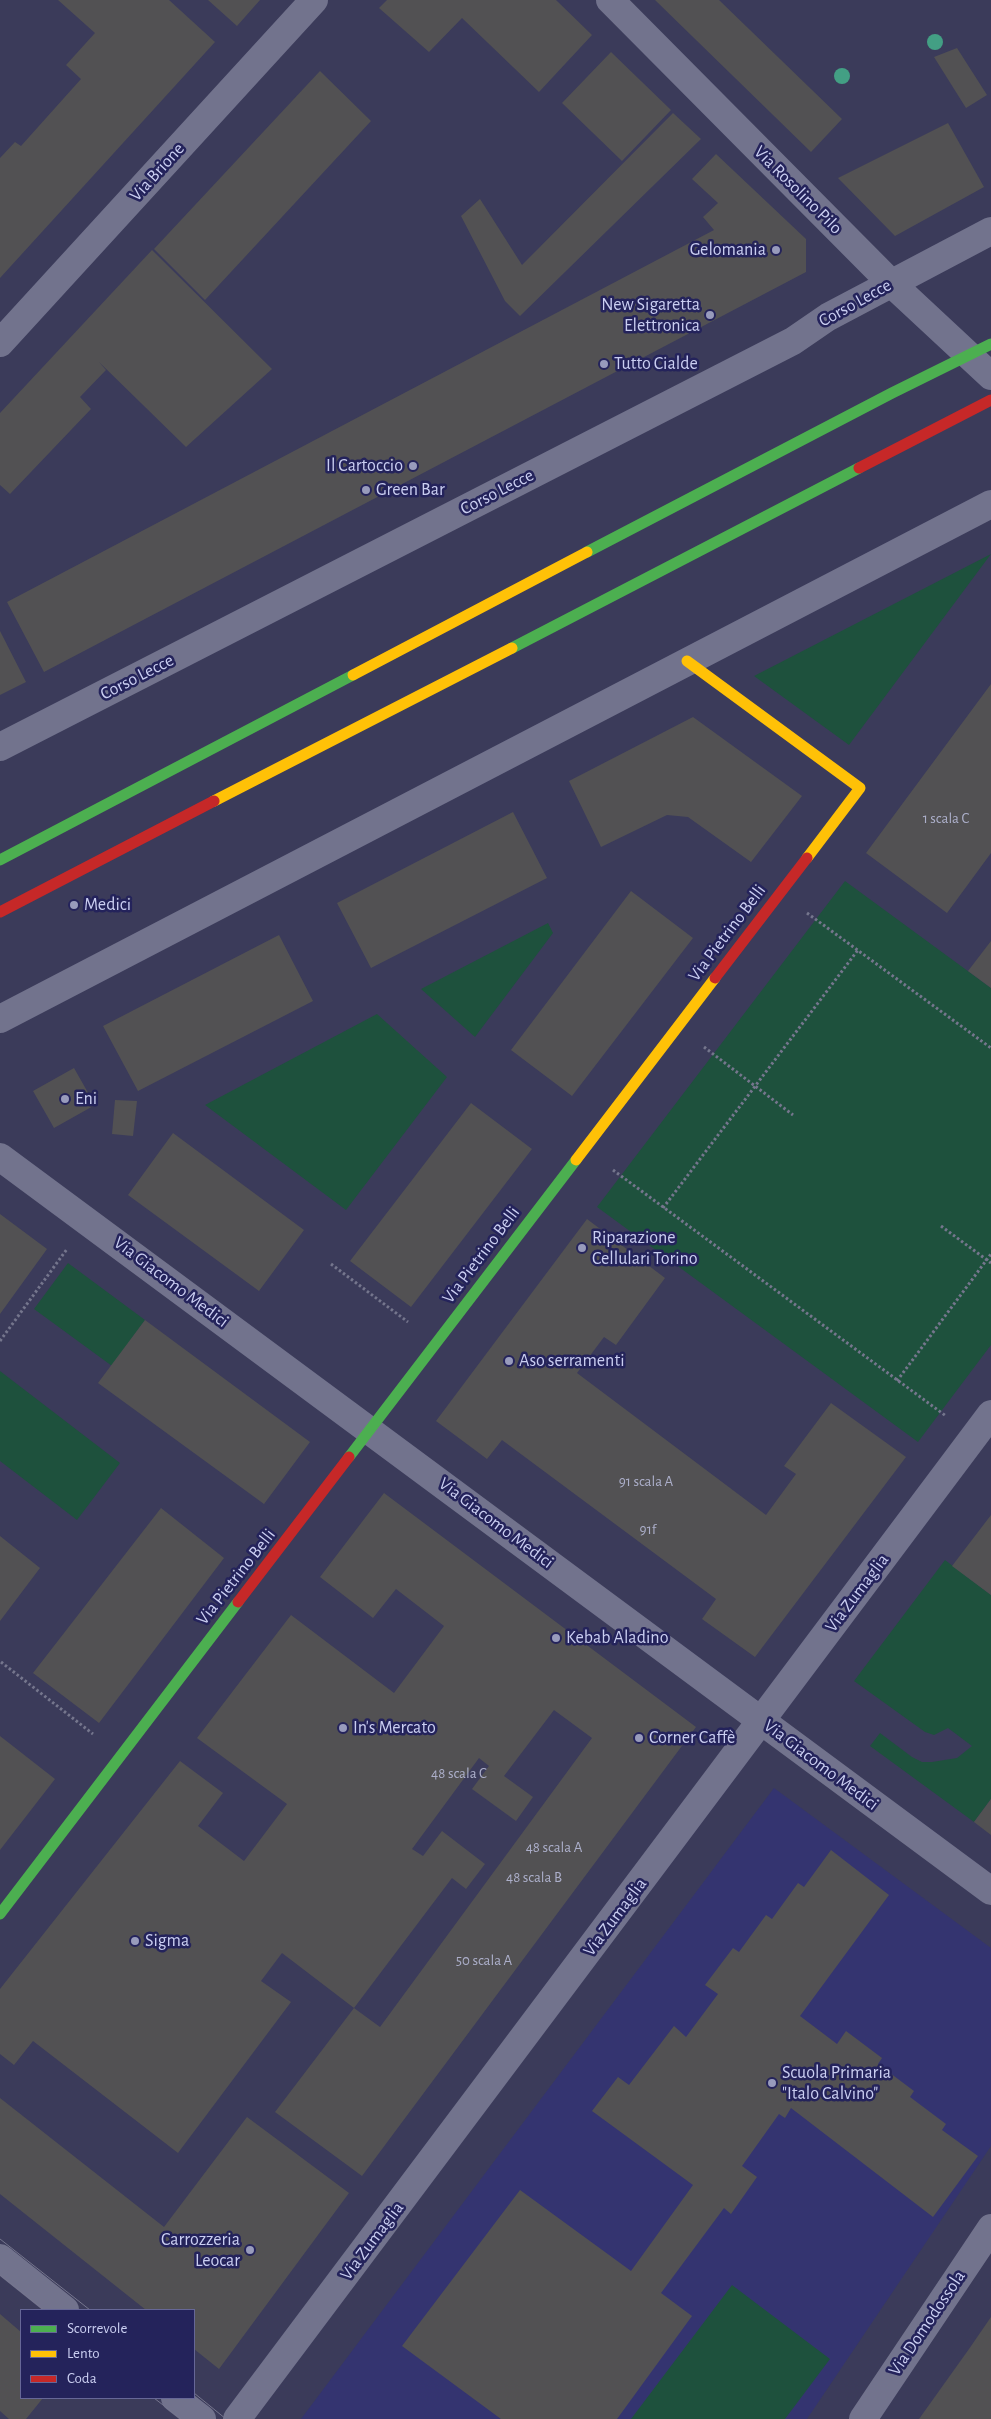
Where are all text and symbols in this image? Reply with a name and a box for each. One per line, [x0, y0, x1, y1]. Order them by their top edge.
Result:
street label: Via Brione [125, 138, 189, 206]
street label: Via Rosolino Pilo [749, 141, 847, 239]
place label: Gelomania [690, 239, 766, 261]
marker: Gelomania [770, 244, 782, 256]
street label: Corso Lecce [815, 274, 895, 332]
place label: New Sigaretta Elettronica [601, 294, 700, 336]
marker: New Sigaretta Elettronica [704, 309, 716, 321]
place label: Tutto Cialde [614, 353, 698, 375]
marker: Tutto Cialde [598, 358, 610, 370]
place label: Il Cartoccio [326, 455, 403, 477]
marker: Il Cartoccio [407, 460, 419, 472]
street label: Corso Lecce [457, 464, 537, 520]
place label: Green Bar [376, 479, 445, 501]
marker: Green Bar [360, 484, 372, 496]
street label: Corso Lecce [97, 649, 177, 705]
house number: 1 scala C [923, 809, 969, 827]
street label: Via Pietrino Belli [684, 880, 770, 986]
place label: Medici [84, 894, 131, 916]
marker: Medici [68, 899, 80, 911]
place label: Eni [75, 1088, 97, 1110]
marker: Eni [59, 1093, 71, 1105]
street label: Via Pietrino Belli [438, 1202, 524, 1308]
place label: Riparazione Cellulari Torino [592, 1227, 698, 1270]
street label: Via Giacomo Medici [109, 1232, 233, 1332]
marker: Riparazione Cellulari Torino [576, 1242, 588, 1254]
place label: Aso serramenti [519, 1350, 624, 1372]
marker: Aso serramenti [503, 1355, 515, 1367]
house number: 91 scala A [619, 1472, 673, 1490]
street label: Via Giacomo Medici [434, 1473, 558, 1573]
house number: 91f [640, 1520, 656, 1538]
street label: Via Pietrino Belli [192, 1525, 280, 1629]
street label: Via Zumaglia [821, 1550, 893, 1636]
place label: Kebab Aladino [566, 1627, 668, 1649]
marker: Kebab Aladino [550, 1632, 562, 1644]
street label: Via Giacomo Medici [759, 1715, 883, 1815]
place label: In's Mercato [353, 1717, 436, 1739]
marker: In's Mercato [337, 1722, 349, 1734]
place label: Corner Caffè [649, 1727, 735, 1749]
marker: Corner Caffè [633, 1732, 645, 1744]
house number: 48 scala C [431, 1764, 487, 1782]
house number: 48 scala A [526, 1838, 582, 1856]
house number: 48 scala B [506, 1868, 562, 1886]
street label: Via Zumaglia [579, 1874, 651, 1960]
place label: Sigma [145, 1930, 189, 1952]
marker: Sigma [129, 1935, 141, 1947]
house number: 50 scala A [456, 1951, 512, 1969]
place label: Scuola Primaria "Italo Calvino" [782, 2062, 891, 2104]
marker: Scuola Primaria "Italo Calvino" [766, 2077, 778, 2089]
street label: Via Zumaglia [336, 2198, 408, 2284]
place label: Carrozzeria Leocar [161, 2229, 240, 2272]
marker: Carrozzeria Leocar [244, 2244, 256, 2256]
street label: Via Domodossola [884, 2266, 970, 2380]
legend [20, 2309, 195, 2399]
text: Scorrevole [67, 2321, 127, 2336]
text: Lento [67, 2346, 100, 2361]
text: Coda [67, 2371, 97, 2386]

